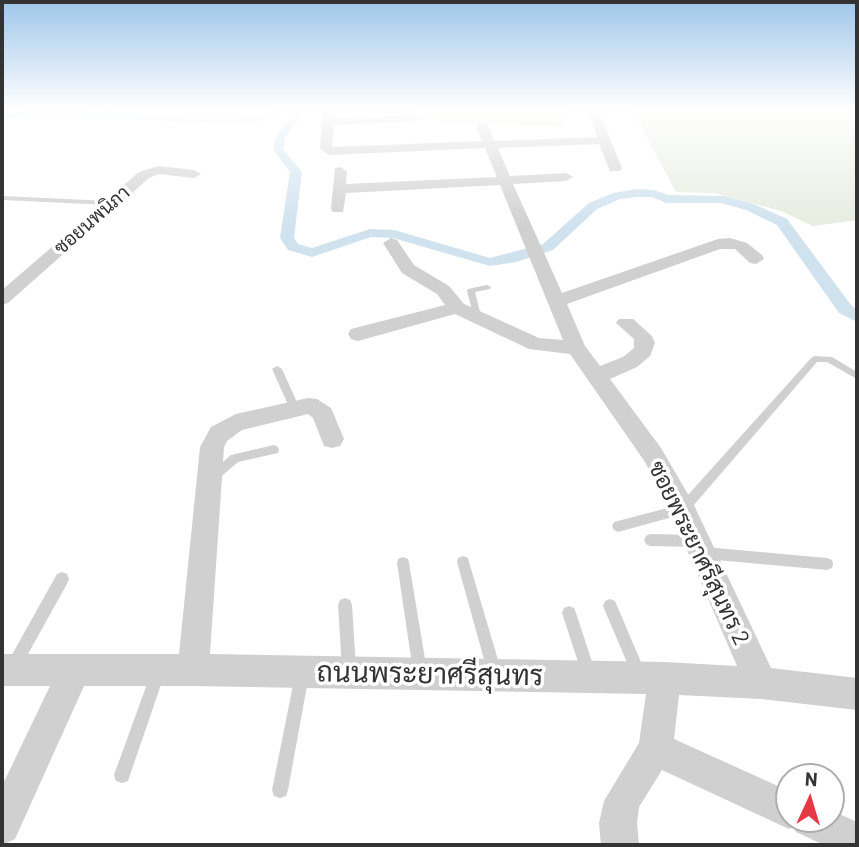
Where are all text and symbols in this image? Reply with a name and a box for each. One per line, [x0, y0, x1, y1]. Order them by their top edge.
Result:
street label: ซอยนพนิภา [50, 181, 134, 259]
street label: ซอยพระยาศรีสุนทร 2 [642, 457, 756, 649]
street label: ถนนพระยาศรีสุนทร [316, 655, 544, 693]
north arrow [775, 763, 845, 833]
text: N [804, 767, 818, 790]

